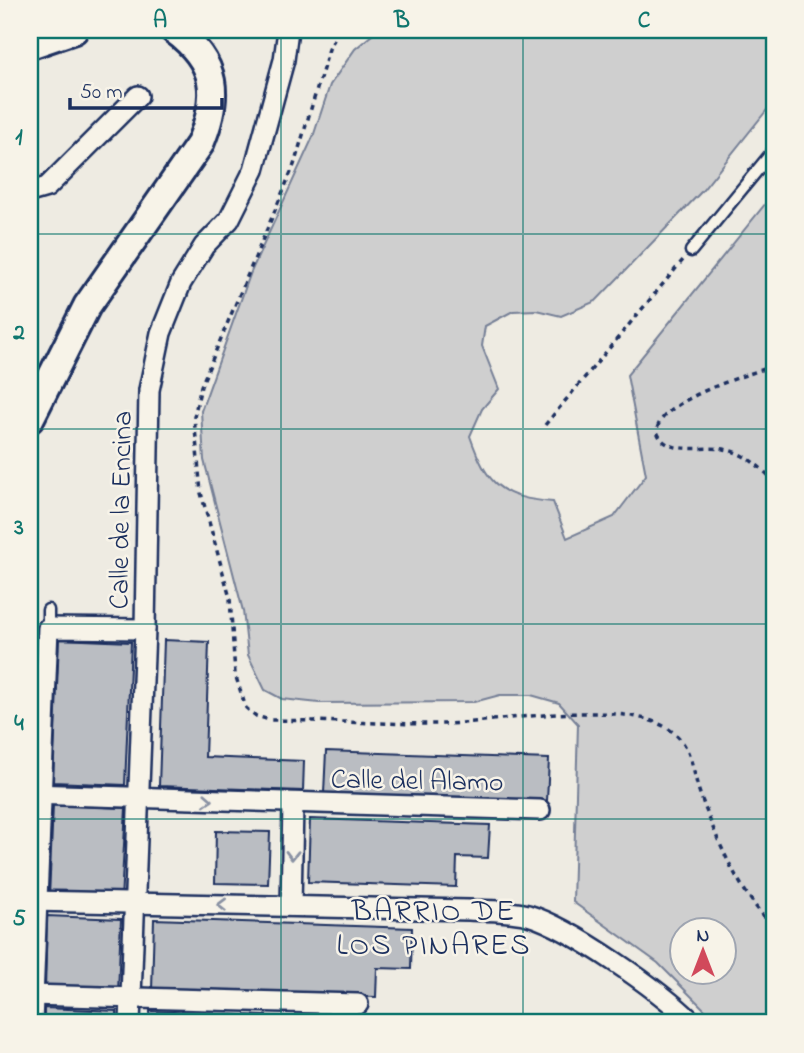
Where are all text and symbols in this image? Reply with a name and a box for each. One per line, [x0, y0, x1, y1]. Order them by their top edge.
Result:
text: A [153, 5, 167, 38]
text: B [393, 5, 410, 38]
text: C [638, 5, 651, 38]
scale bar [70, 66, 222, 110]
text: 50 m [80, 78, 123, 108]
text: 1 [15, 122, 23, 155]
text: 2 [12, 317, 25, 350]
street label: Calle de la Encina [100, 410, 145, 610]
text: 3 [13, 512, 24, 545]
text: 4 [14, 708, 24, 741]
street label: Calle del Alamo [330, 760, 504, 805]
one-way arrow [202, 792, 213, 807]
one-way arrow [284, 850, 299, 861]
district label: BARRIO DE LOS PINARES [337, 891, 531, 969]
one-way arrow [217, 897, 227, 913]
text: 5 [12, 903, 26, 936]
north arrow [668, 916, 738, 986]
text: N [697, 923, 710, 950]

